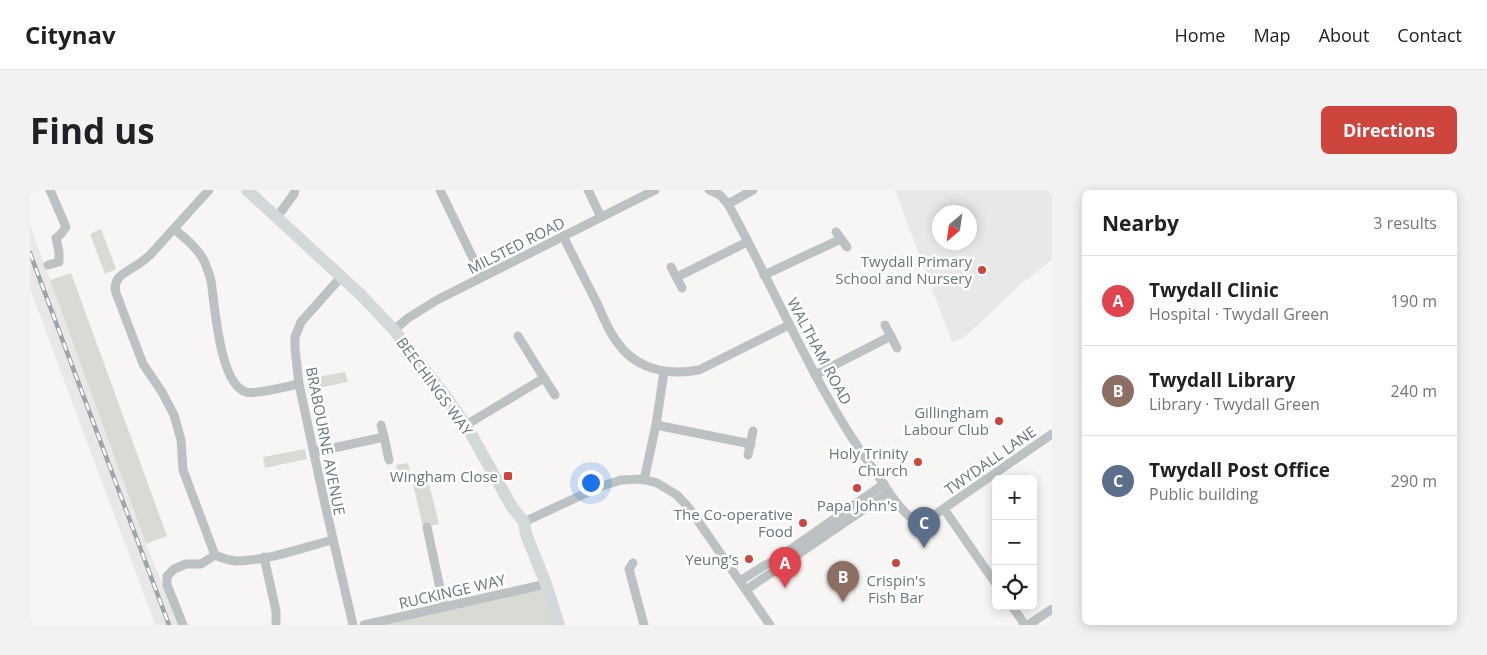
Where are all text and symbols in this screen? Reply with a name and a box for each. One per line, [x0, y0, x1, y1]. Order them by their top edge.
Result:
text: Citynav [25, 18, 116, 51]
text: Home [1175, 23, 1225, 47]
text: Map [1253, 23, 1291, 47]
text: About [1319, 23, 1369, 47]
text: Contact [1397, 23, 1462, 47]
button: Directions [1321, 106, 1457, 154]
text: Find us [30, 107, 155, 154]
north arrow [932, 205, 977, 250]
text: Nearby [1102, 209, 1179, 237]
street label: MILSTED ROAD [464, 212, 568, 278]
text: 3 results [1373, 212, 1437, 234]
place label: Twydall Primary School and Nursery [835, 251, 972, 288]
marker: Twydall Primary School and Nursery [976, 264, 988, 276]
text: Twydall Clinic [1149, 277, 1279, 303]
text: A [1112, 290, 1124, 312]
text: 190 m [1391, 290, 1437, 312]
street label: WALTHAM ROAD [783, 294, 857, 408]
text: Hospital · Twydall Green [1149, 303, 1329, 325]
street label: BEECHINGS WAY [392, 333, 478, 440]
street label: BRABOURNE AVENUE [302, 365, 350, 517]
text: Twydall Library [1149, 367, 1295, 393]
text: B [1113, 380, 1123, 402]
text: 240 m [1391, 380, 1437, 402]
text: Library · Twydall Green [1149, 393, 1320, 415]
place label: Gillingham Labour Club [904, 402, 989, 439]
marker: Gillingham Labour Club [993, 415, 1005, 427]
street label: TWYDALL LANE [940, 421, 1040, 499]
place label: Holy Trinity Church [829, 443, 908, 480]
marker: Holy Trinity Church [912, 456, 924, 468]
text: Twydall Post Office [1149, 457, 1330, 483]
place label: Wingham Close [390, 466, 498, 486]
marker: Wingham Close [502, 470, 514, 482]
your location [578, 470, 604, 496]
text: C [1113, 470, 1123, 492]
text: 290 m [1391, 470, 1437, 492]
map controls [992, 475, 1037, 610]
button: + [992, 475, 1037, 520]
marker: Papa John's [851, 482, 863, 494]
text: Public building [1149, 483, 1258, 505]
place label: Papa John's [817, 495, 897, 515]
place label: The Co-operative Food [674, 504, 793, 541]
pin: C [908, 507, 940, 548]
marker: The Co-operative Food [797, 517, 809, 529]
button: − [992, 520, 1037, 565]
pin: A [769, 547, 801, 588]
place label: Yeung's [685, 549, 739, 569]
marker: Yeung's [743, 553, 755, 565]
marker: Crispin's Fish Bar [890, 557, 902, 569]
pin: B [827, 561, 859, 602]
button: locate [992, 565, 1037, 610]
street label: RUCKINGE WAY [397, 569, 508, 613]
place label: Crispin's Fish Bar [866, 570, 926, 607]

